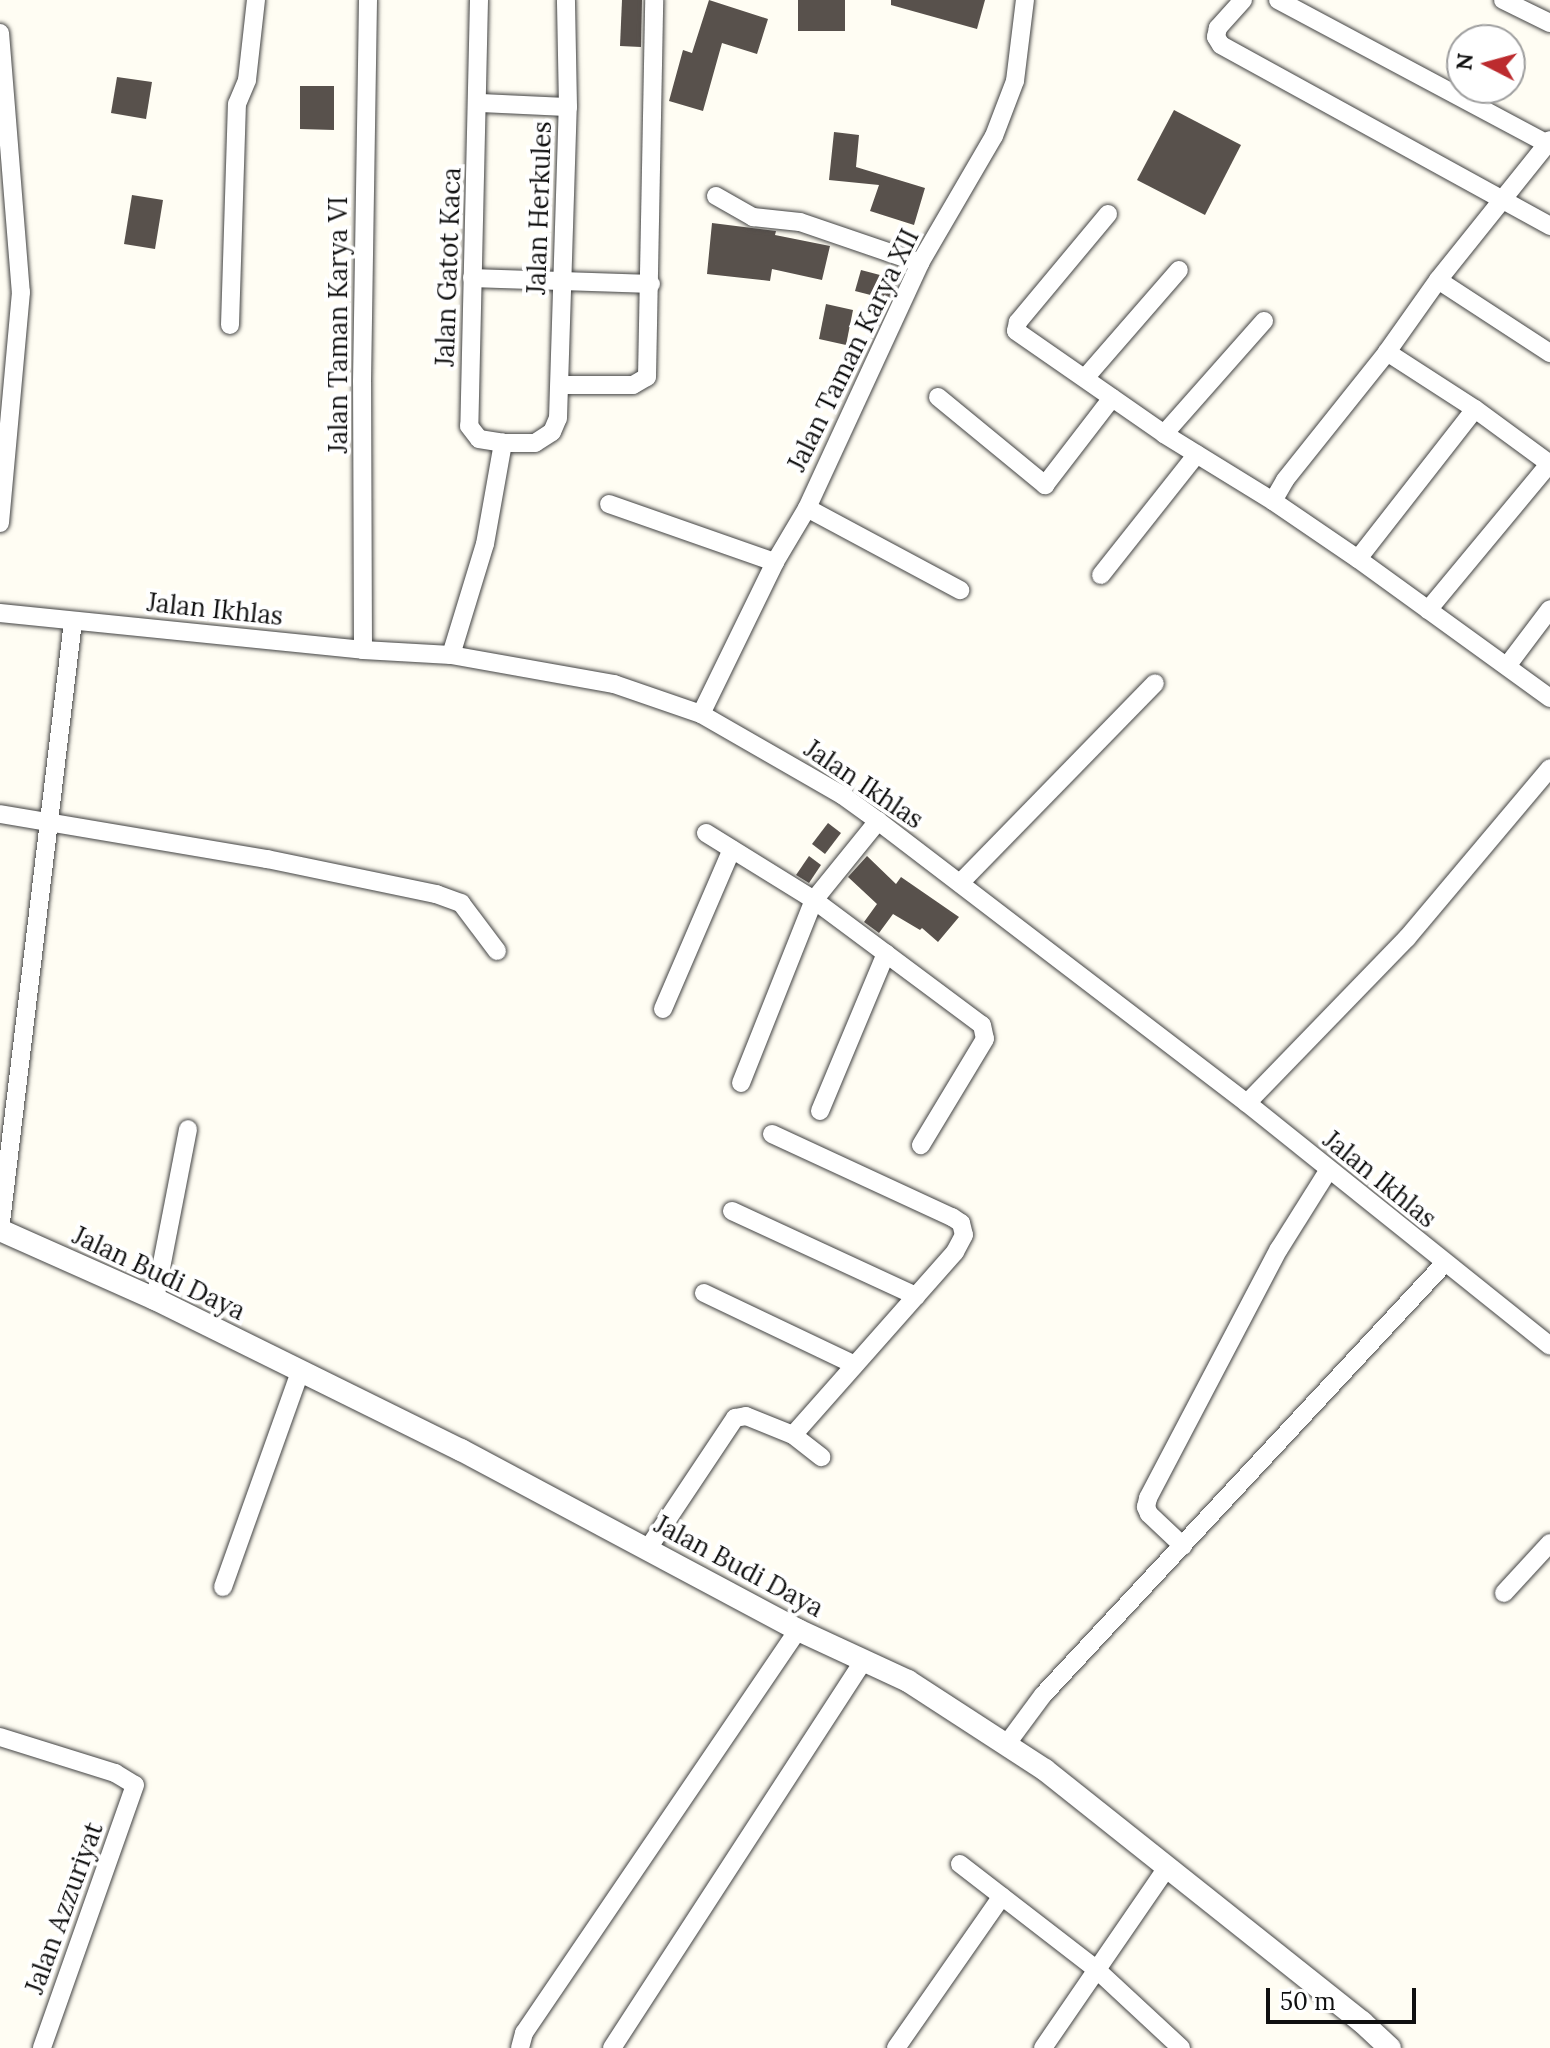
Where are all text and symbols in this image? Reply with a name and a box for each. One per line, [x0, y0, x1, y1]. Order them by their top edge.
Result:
north arrow [1446, 24, 1526, 104]
text: N [1449, 52, 1479, 72]
street label: Jalan Herkules [520, 121, 558, 295]
street label: Jalan Gatot Kaca [429, 167, 467, 367]
street label: Jalan Taman Karya VI [322, 196, 354, 454]
street label: Jalan Taman Karya XII [781, 224, 925, 476]
street label: Jalan Ikhlas [145, 586, 285, 632]
street label: Jalan Ikhlas [799, 733, 929, 835]
street label: Jalan Ikhlas [1317, 1124, 1443, 1234]
street label: Jalan Budi Daya [68, 1219, 250, 1327]
street label: Jalan Budi Daya [649, 1508, 829, 1624]
street label: Jalan Azzuriyat [19, 1818, 109, 1998]
scale bar [1270, 1972, 1420, 2022]
text: 50 m [1280, 1986, 1336, 2017]

